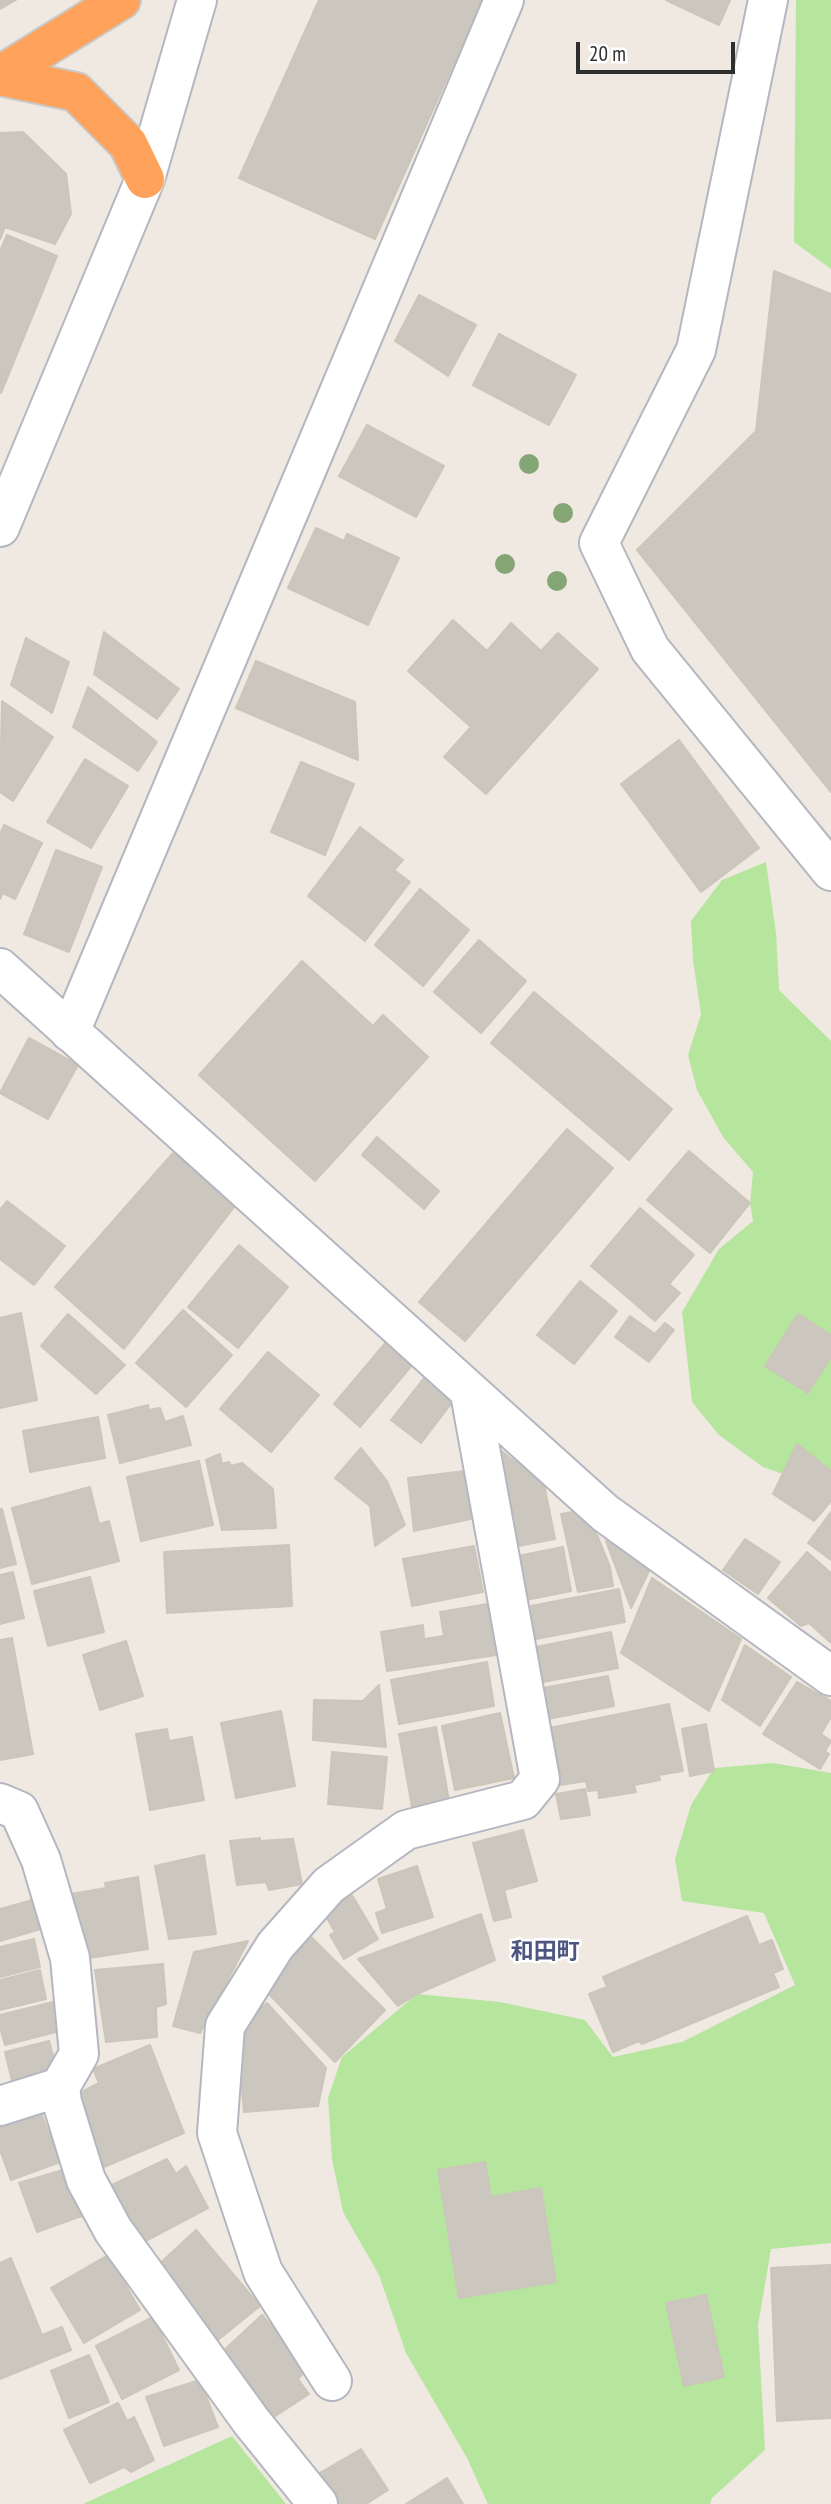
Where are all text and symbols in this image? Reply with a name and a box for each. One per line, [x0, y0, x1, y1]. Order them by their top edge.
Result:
scale bar [579, 28, 738, 72]
text: 20 m [589, 40, 626, 67]
district label: 和田町 [511, 1938, 579, 1966]

